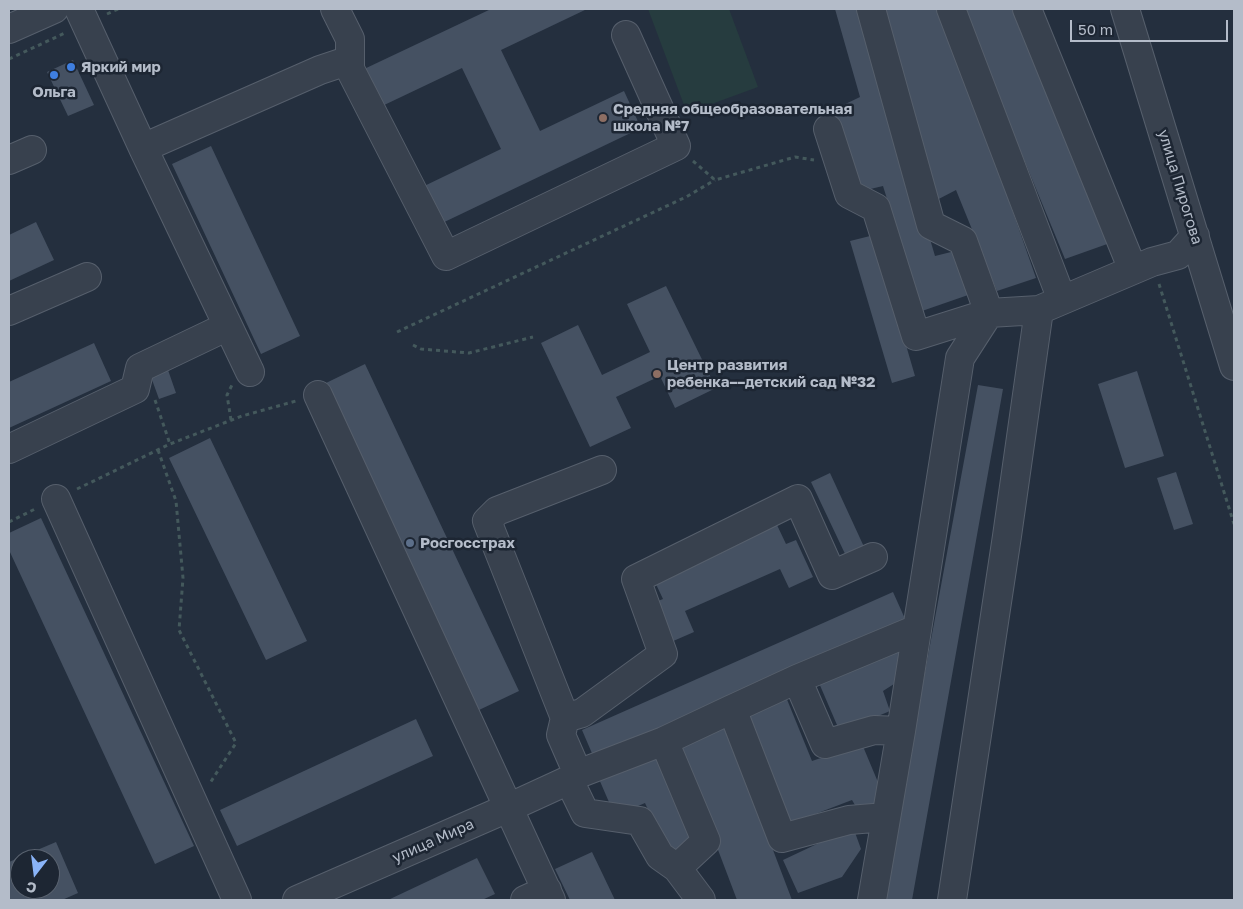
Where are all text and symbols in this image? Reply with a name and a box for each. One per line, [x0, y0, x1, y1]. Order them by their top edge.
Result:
scale bar [1073, 10, 1230, 42]
text: 50 m [1078, 20, 1113, 38]
place label: Яркий мир [81, 58, 161, 76]
marker: Яркий мир [65, 61, 77, 73]
marker: Ольга [48, 69, 60, 81]
place label: Ольга [32, 83, 76, 101]
place label: Средняя общеобразовательная школа №7 [613, 100, 852, 135]
marker: Средняя общеобразовательная школа №7 [597, 112, 609, 124]
street label: улица Пирогова [1154, 127, 1206, 247]
place label: Центр развития ребенка––детский сад №32 [667, 356, 875, 391]
marker: Центр развития ребенка––детский сад №32 [651, 368, 663, 380]
place label: Росгосстрах [420, 534, 515, 552]
marker: Росгосстрах [404, 537, 416, 549]
street label: улица Мира [389, 815, 477, 867]
north arrow [10, 849, 60, 899]
text: С [24, 879, 38, 898]

